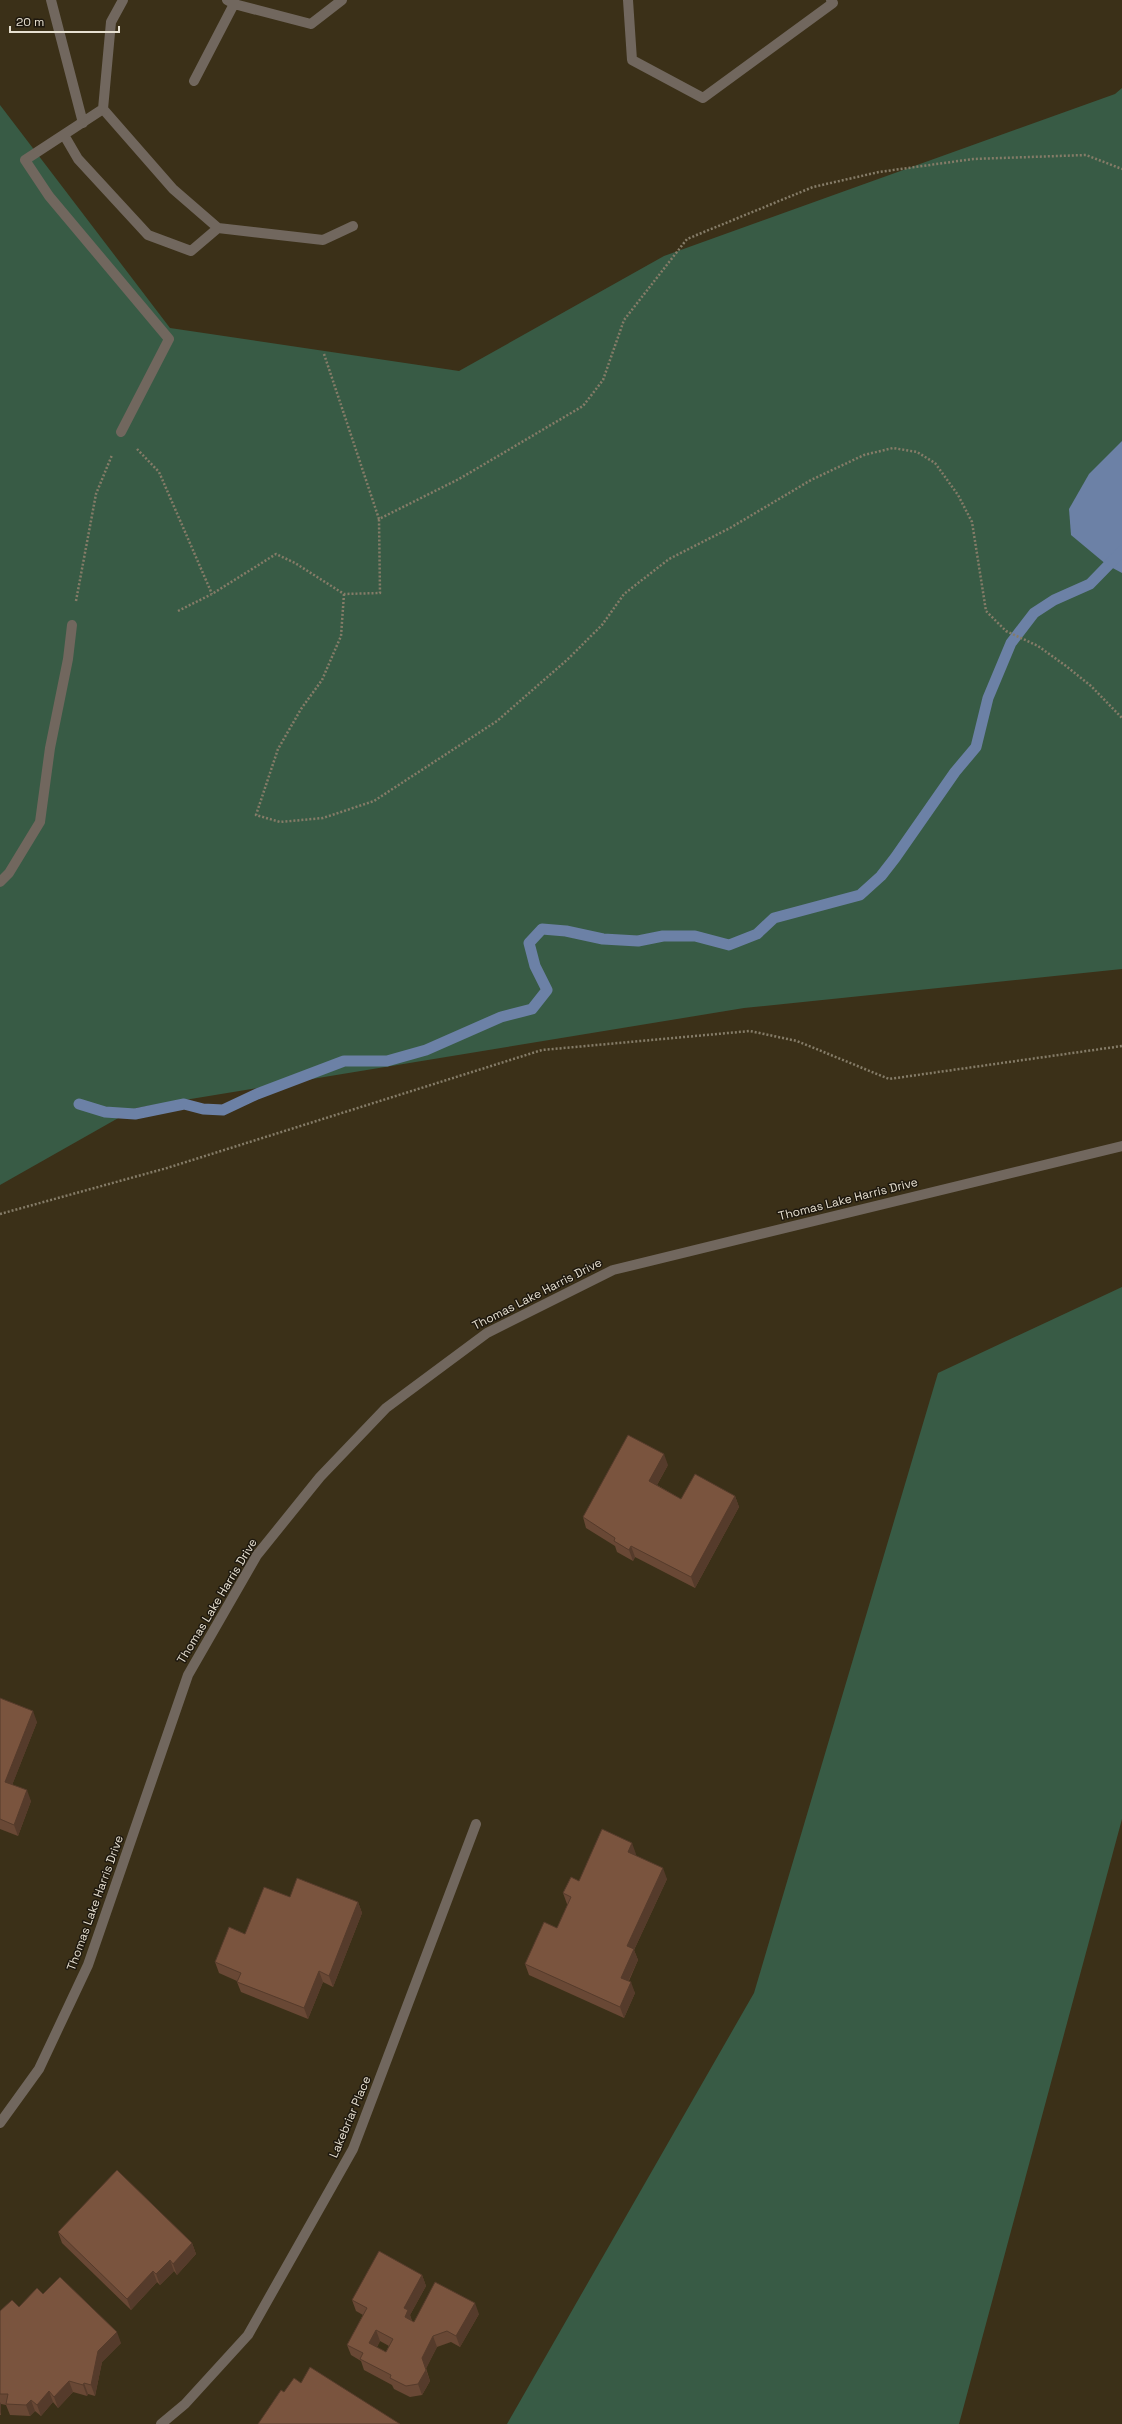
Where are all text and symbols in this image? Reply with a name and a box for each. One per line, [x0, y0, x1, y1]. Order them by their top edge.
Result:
scale bar [10, 8, 119, 34]
text: 20 m [16, 14, 44, 30]
street label: Thomas Lake Harris Drive [777, 1174, 919, 1224]
street label: Thomas Lake Harris Drive [470, 1254, 604, 1334]
street label: Thomas Lake Harris Drive [173, 1536, 261, 1666]
street label: Thomas Lake Harris Drive [63, 1833, 127, 1973]
street label: Lakebriar Place [326, 2074, 374, 2160]

